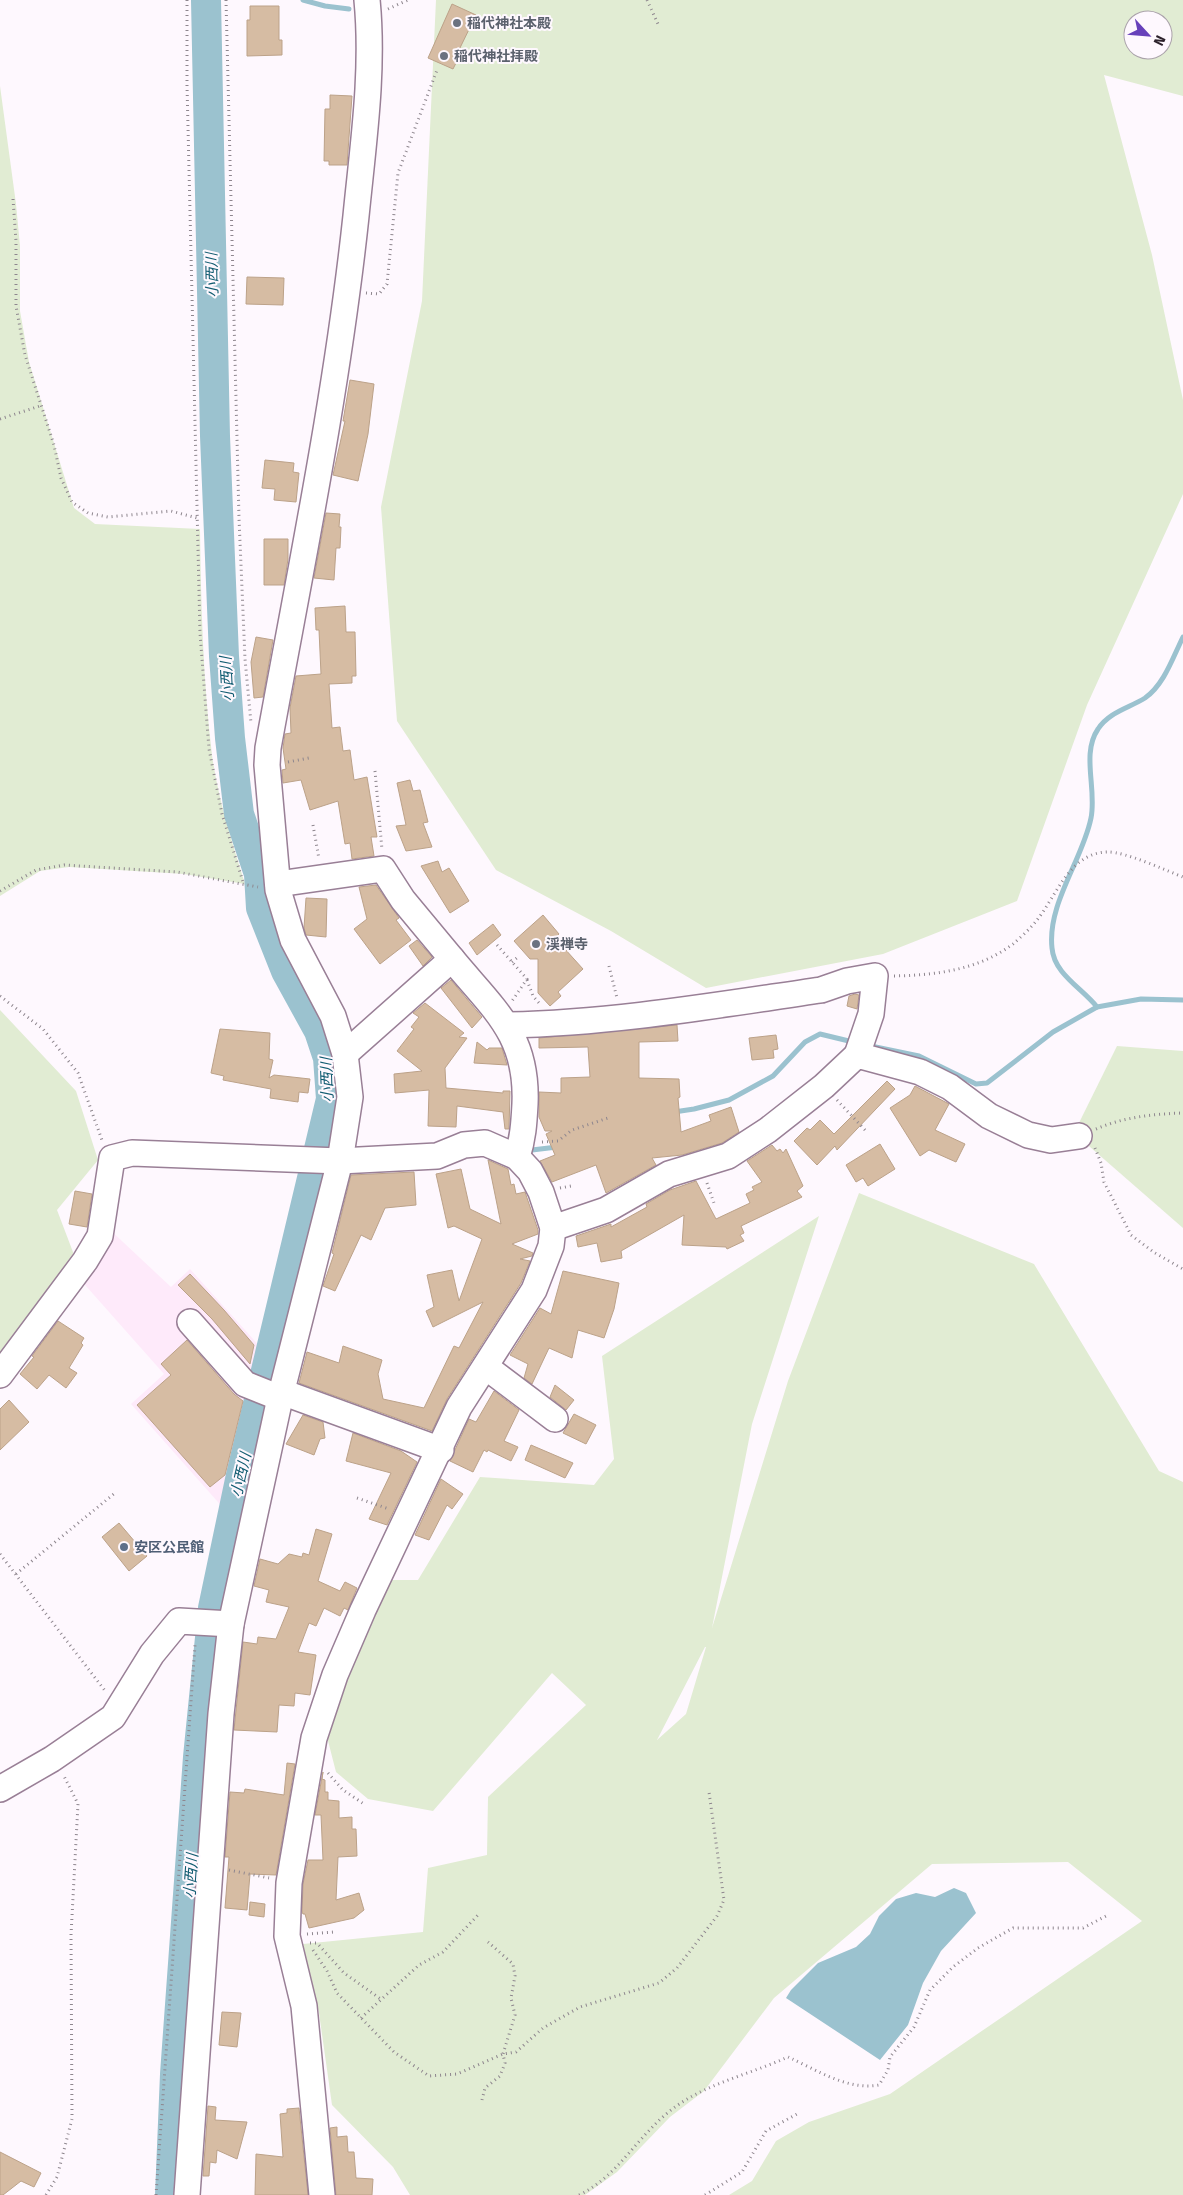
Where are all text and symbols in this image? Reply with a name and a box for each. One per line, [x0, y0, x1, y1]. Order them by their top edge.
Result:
north arrow [1123, 10, 1173, 60]
place label: 稲代神社本殿 [467, 15, 551, 32]
marker: 稲代神社本殿 [451, 17, 463, 29]
text: N [1150, 33, 1169, 48]
place label: 稲代神社拝殿 [454, 48, 538, 65]
marker: 稲代神社拝殿 [438, 50, 450, 62]
water label: 小西川 [203, 250, 221, 298]
water label: 小西川 [217, 654, 237, 702]
place label: 渓禅寺 [546, 936, 588, 953]
marker: 渓禅寺 [530, 938, 542, 950]
water label: 小西川 [317, 1055, 337, 1103]
water label: 小西川 [227, 1449, 255, 1499]
place label: 安区公民館 [134, 1539, 204, 1556]
marker: 安区公民館 [118, 1541, 130, 1553]
water label: 小西川 [180, 1851, 202, 1899]

